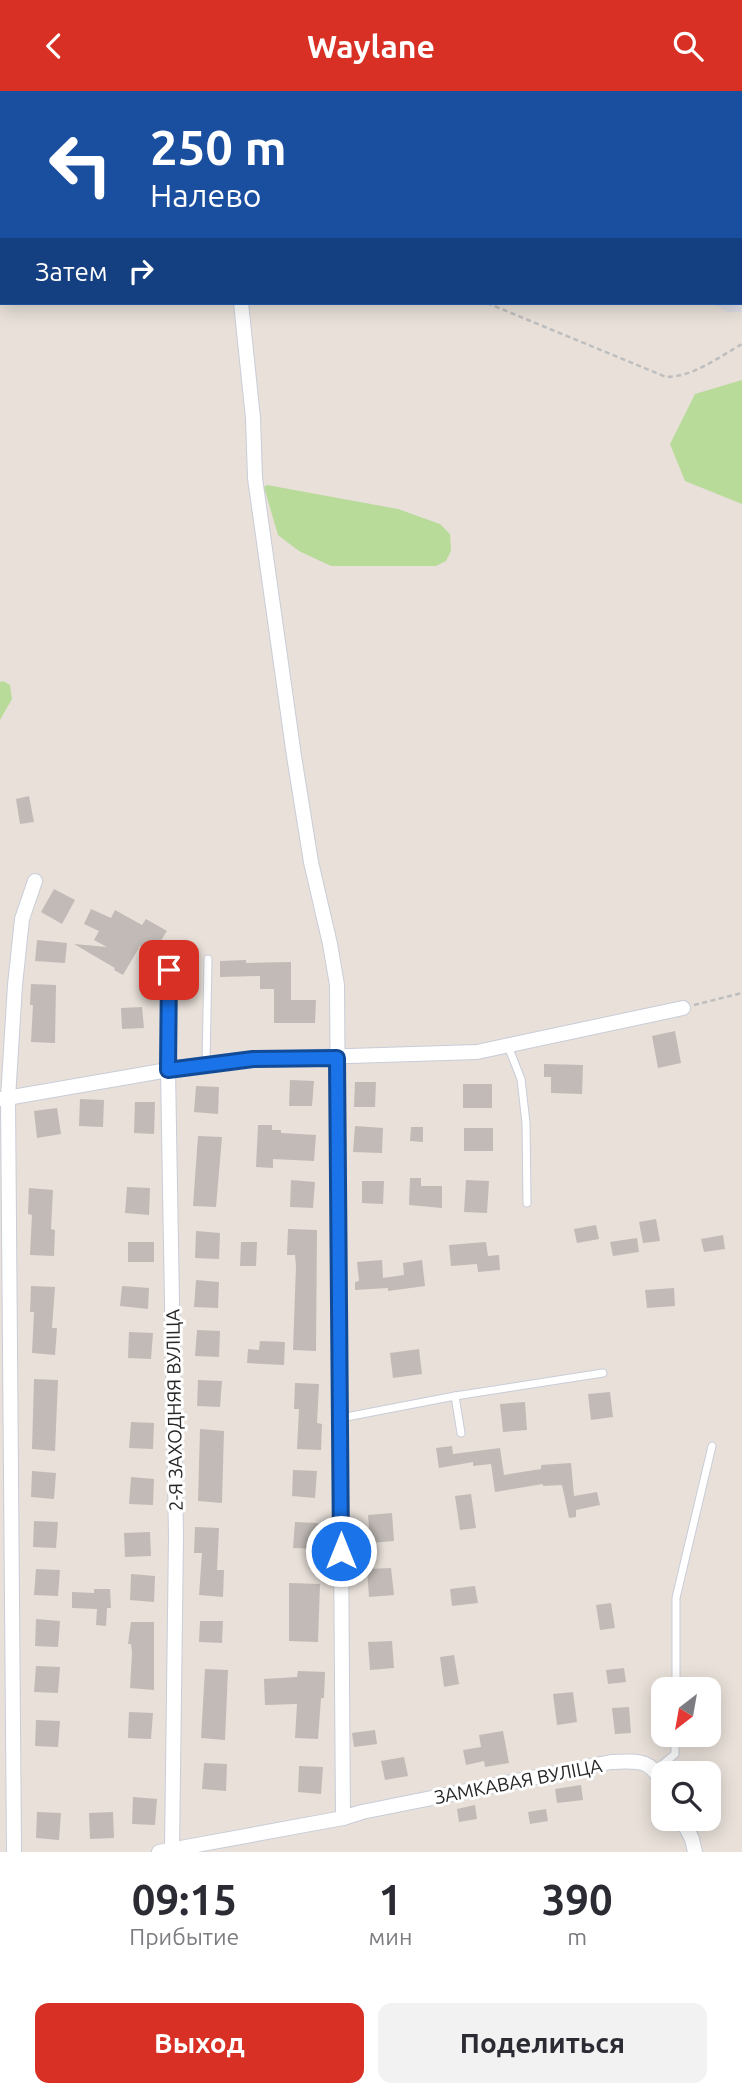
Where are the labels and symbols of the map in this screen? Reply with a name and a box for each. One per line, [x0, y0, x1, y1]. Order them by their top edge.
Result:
pin [139, 940, 199, 1000]
street label: 2-Я ЗАХОДНЯЯ ВУЛІЦА [161, 1308, 187, 1511]
position arrow [304, 1514, 378, 1588]
north arrow [651, 1677, 721, 1747]
street label: ЗАМКАВАЯ ВУЛІЦА [432, 1754, 604, 1808]

